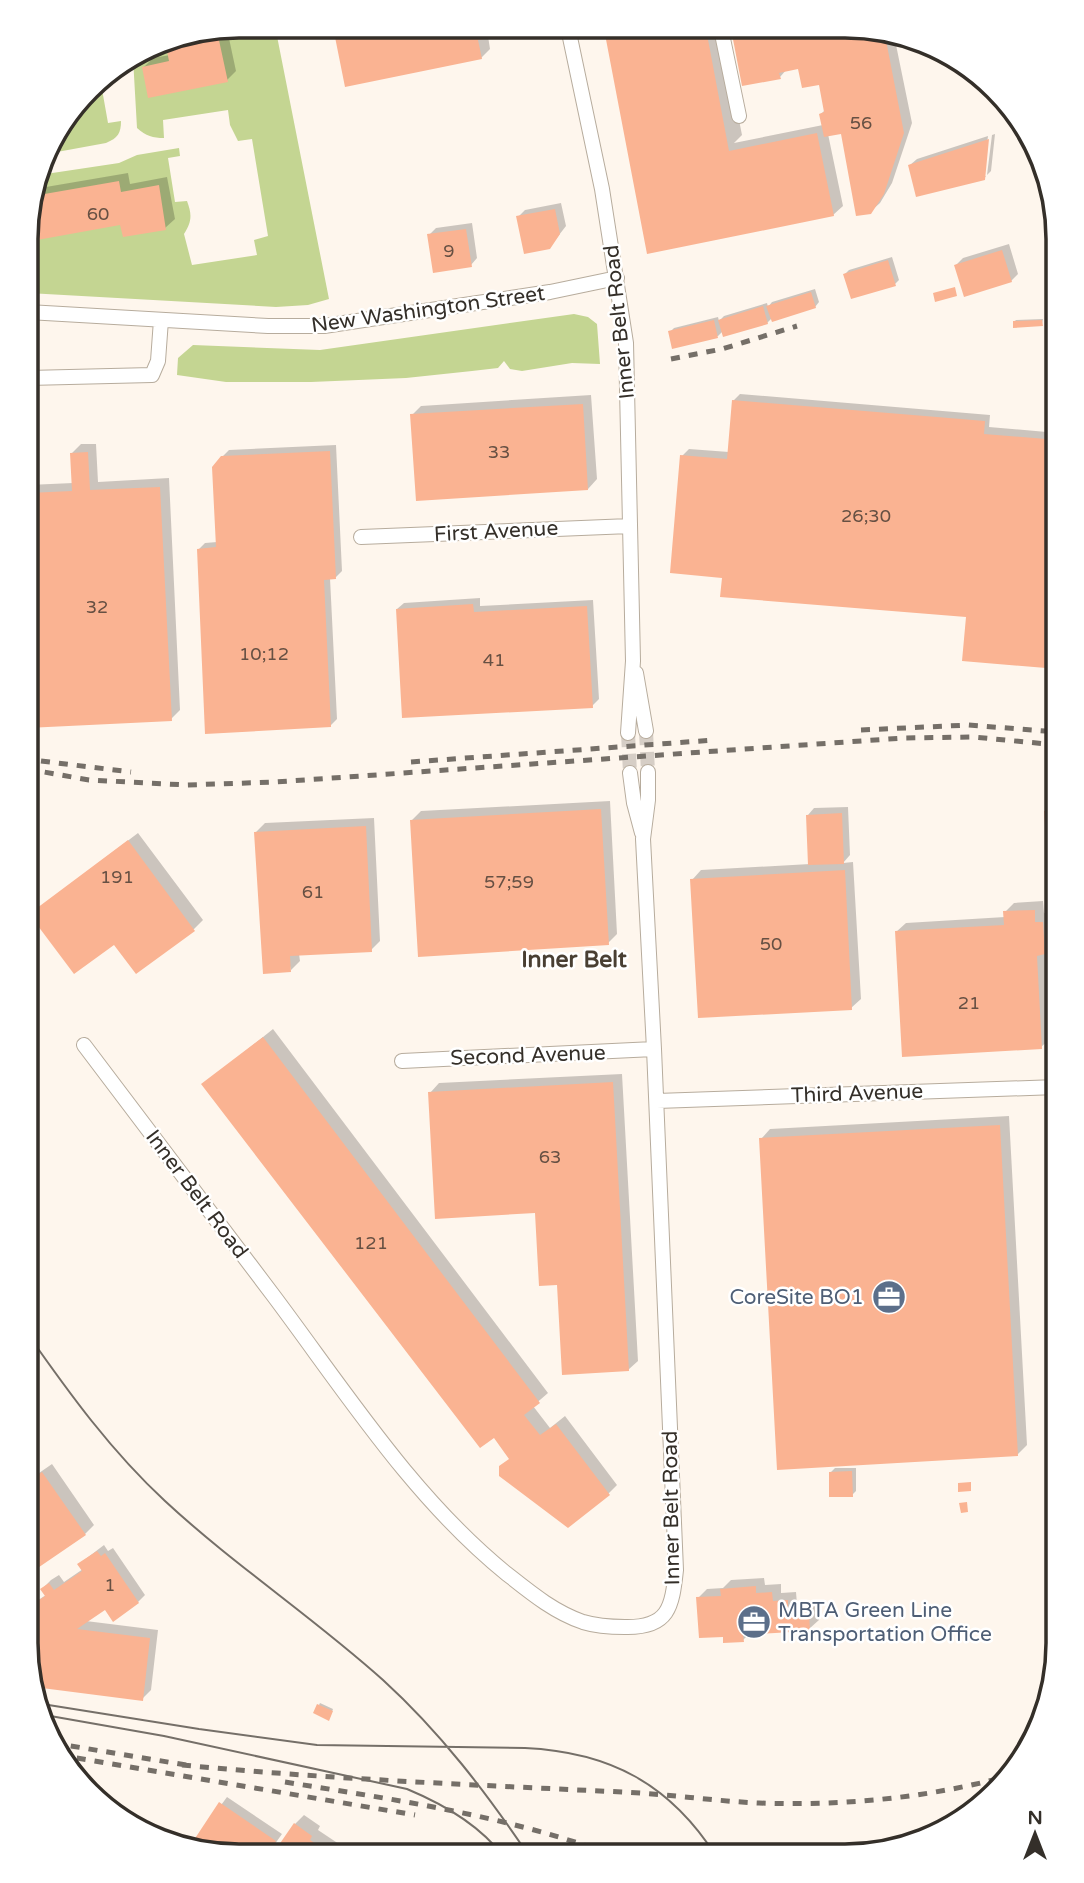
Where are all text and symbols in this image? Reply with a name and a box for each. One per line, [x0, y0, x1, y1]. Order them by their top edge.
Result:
house number: 56 [850, 112, 872, 134]
house number: 60 [87, 203, 109, 225]
house number: 9 [443, 240, 455, 262]
street label: Inner Belt Road [599, 244, 640, 400]
street label: New Washington Street [310, 281, 547, 338]
house number: 33 [488, 441, 510, 463]
house number: 26;30 [841, 505, 891, 527]
street label: First Avenue [433, 516, 559, 547]
house number: 32 [86, 596, 108, 618]
house number: 10;12 [239, 643, 289, 665]
house number: 41 [483, 649, 505, 671]
house number: 191 [100, 866, 134, 888]
house number: 57;59 [484, 871, 534, 893]
house number: 61 [302, 881, 324, 903]
house number: 50 [760, 933, 782, 955]
district label: Inner Belt [521, 946, 627, 974]
house number: 21 [958, 992, 980, 1014]
street label: Second Avenue [450, 1040, 606, 1071]
street label: Third Avenue [790, 1079, 924, 1108]
street label: Inner Belt Road [140, 1125, 253, 1264]
house number: 63 [539, 1146, 561, 1168]
house number: 121 [354, 1232, 388, 1254]
office icon: CoreSite BO1 [870, 1278, 908, 1316]
place label: CoreSite BO1 [730, 1285, 864, 1310]
street label: Inner Belt Road [658, 1431, 685, 1585]
house number: 1 [104, 1574, 116, 1596]
place label: MBTA Green Line Transportation Office [778, 1598, 992, 1647]
office icon: MBTA Green Line Transportation Office [735, 1603, 773, 1641]
north arrow [1000, 1799, 1070, 1869]
text: N [1027, 1807, 1043, 1829]

